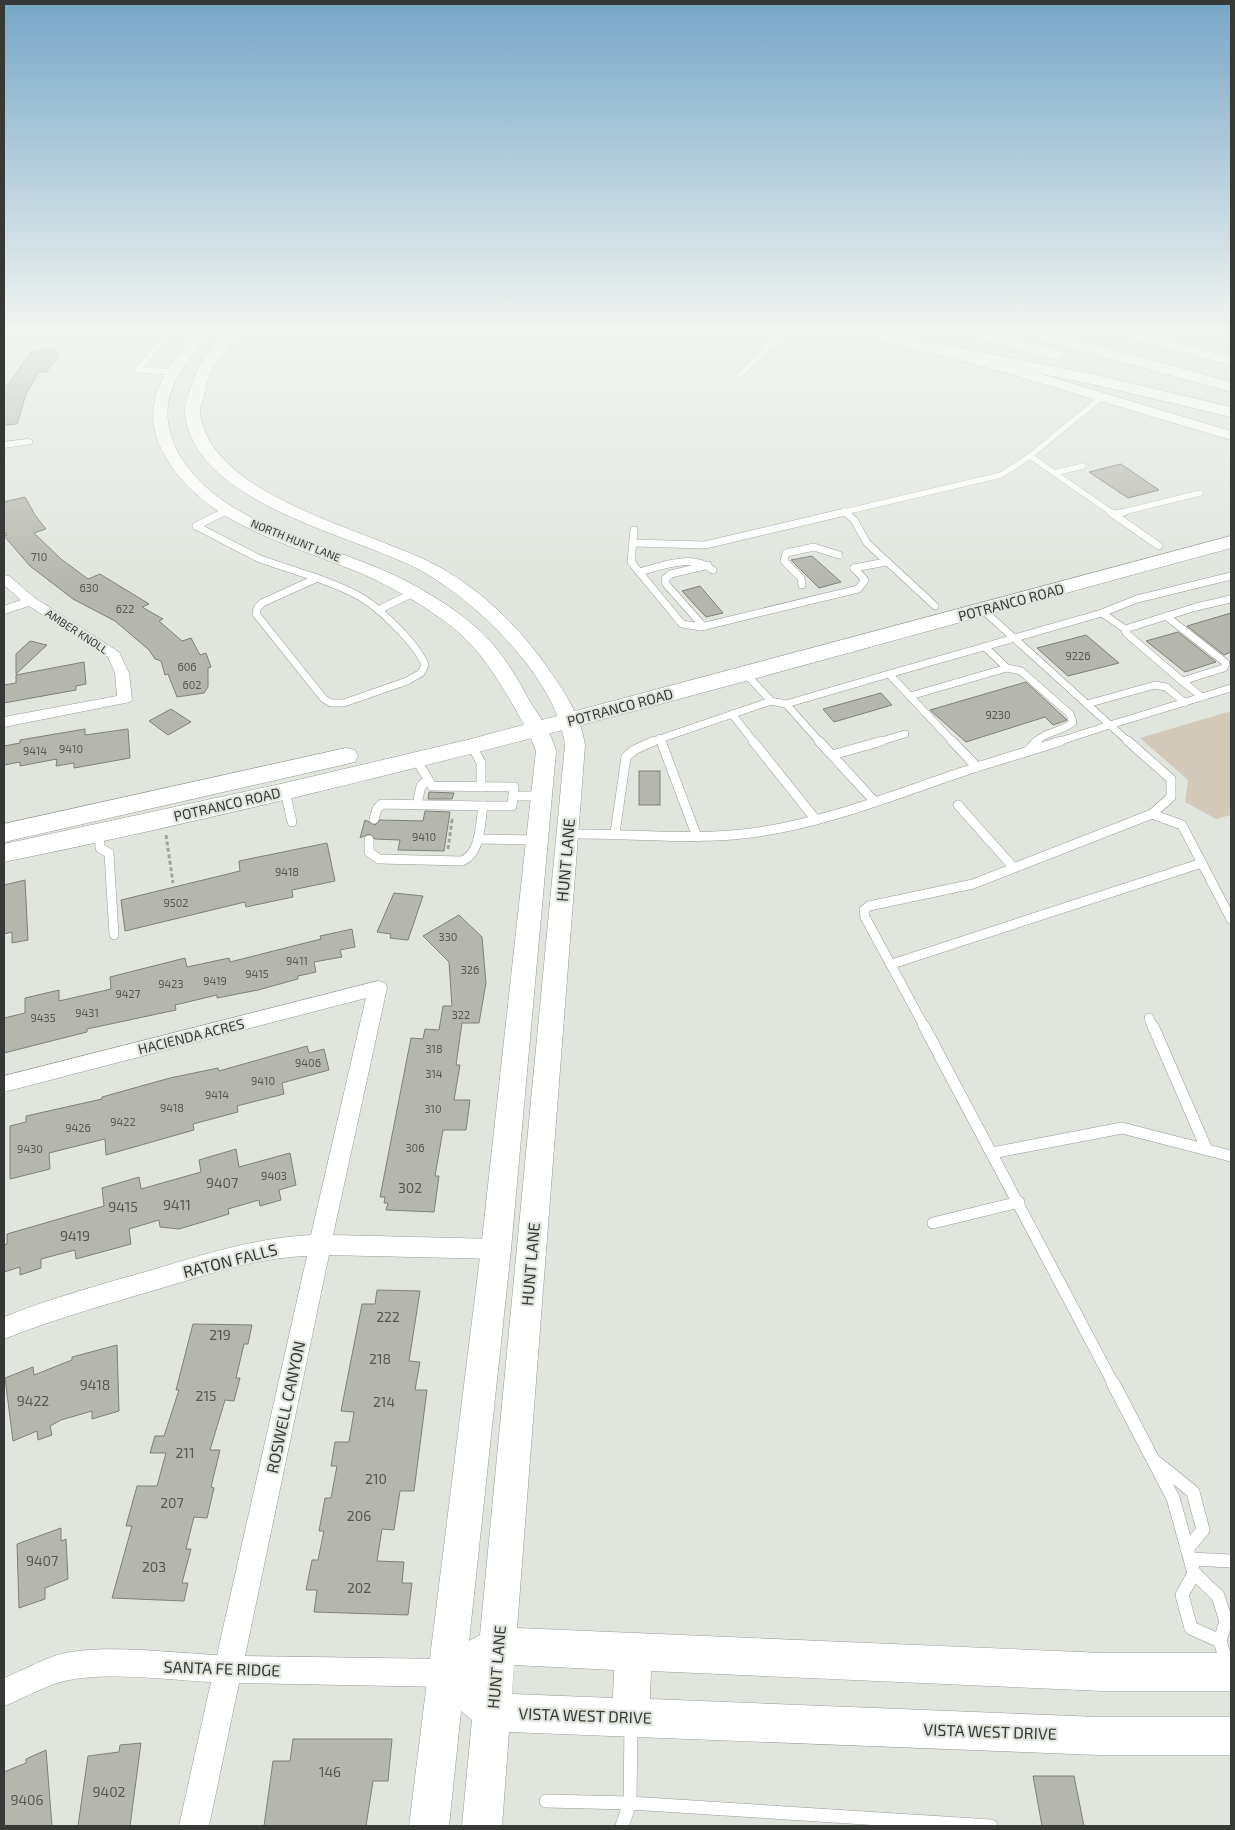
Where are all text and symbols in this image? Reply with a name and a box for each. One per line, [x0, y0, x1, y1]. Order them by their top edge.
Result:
street label: NORTH HUNT LANE [249, 516, 343, 564]
house number: 710 [31, 550, 47, 563]
street label: POTRANCO ROAD [956, 580, 1066, 624]
house number: 630 [79, 581, 99, 594]
house number: 622 [116, 602, 134, 615]
street label: AMBER KNOLL [43, 606, 111, 656]
house number: 9226 [1066, 649, 1090, 662]
house number: 606 [177, 660, 197, 673]
house number: 602 [182, 678, 202, 691]
street label: POTRANCO ROAD [565, 685, 675, 729]
house number: 9230 [985, 708, 1011, 721]
house number: 9410 [59, 742, 83, 755]
house number: 9414 [23, 744, 47, 757]
street label: POTRANCO ROAD [172, 783, 282, 825]
street label: HUNT LANE [552, 818, 578, 902]
house number: 9410 [412, 830, 436, 843]
house number: 9418 [275, 865, 299, 878]
house number: 9502 [163, 896, 189, 909]
house number: 330 [439, 930, 457, 943]
house number: 9411 [286, 954, 308, 967]
house number: 326 [461, 963, 479, 976]
house number: 9415 [245, 967, 269, 980]
house number: 9419 [203, 974, 227, 987]
house number: 9423 [158, 977, 184, 990]
house number: 9427 [116, 987, 141, 1000]
house number: 9431 [75, 1006, 99, 1019]
house number: 322 [452, 1008, 470, 1021]
house number: 9435 [30, 1011, 56, 1024]
street label: HACIENDA ACRES [136, 1015, 246, 1057]
house number: 318 [425, 1042, 443, 1055]
house number: 9406 [295, 1056, 321, 1069]
house number: 314 [425, 1067, 443, 1080]
house number: 9410 [251, 1074, 275, 1087]
house number: 9414 [205, 1088, 229, 1101]
house number: 9418 [160, 1101, 184, 1114]
house number: 310 [424, 1102, 442, 1115]
house number: 9422 [110, 1115, 136, 1128]
house number: 9426 [65, 1121, 91, 1134]
house number: 306 [405, 1141, 425, 1154]
house number: 9430 [17, 1142, 43, 1155]
house number: 9403 [261, 1169, 287, 1182]
house number: 9407 [206, 1174, 238, 1191]
house number: 302 [398, 1179, 422, 1196]
house number: 9411 [163, 1196, 191, 1213]
house number: 9415 [108, 1198, 138, 1215]
street label: HUNT LANE [517, 1222, 543, 1306]
house number: 9419 [60, 1227, 90, 1244]
street label: RATON FALLS [181, 1239, 279, 1281]
house number: 222 [376, 1308, 400, 1325]
house number: 219 [209, 1326, 231, 1343]
street label: ROSWELL CANYON [262, 1339, 308, 1475]
house number: 218 [369, 1350, 391, 1367]
house number: 9418 [80, 1376, 110, 1393]
house number: 215 [196, 1387, 216, 1404]
house number: 9422 [17, 1392, 49, 1409]
house number: 214 [373, 1393, 395, 1410]
house number: 211 [175, 1444, 195, 1461]
house number: 210 [365, 1470, 387, 1487]
house number: 207 [160, 1494, 184, 1511]
house number: 206 [347, 1507, 371, 1524]
house number: 9407 [26, 1552, 58, 1569]
house number: 203 [142, 1558, 166, 1575]
house number: 202 [347, 1579, 371, 1596]
street label: HUNT LANE [483, 1625, 509, 1709]
street label: SANTA FE RIDGE [163, 1656, 281, 1680]
street label: VISTA WEST DRIVE [518, 1703, 652, 1727]
street label: VISTA WEST DRIVE [923, 1719, 1057, 1743]
house number: 146 [319, 1763, 341, 1780]
house number: 9402 [93, 1783, 126, 1800]
house number: 9406 [10, 1791, 44, 1808]

